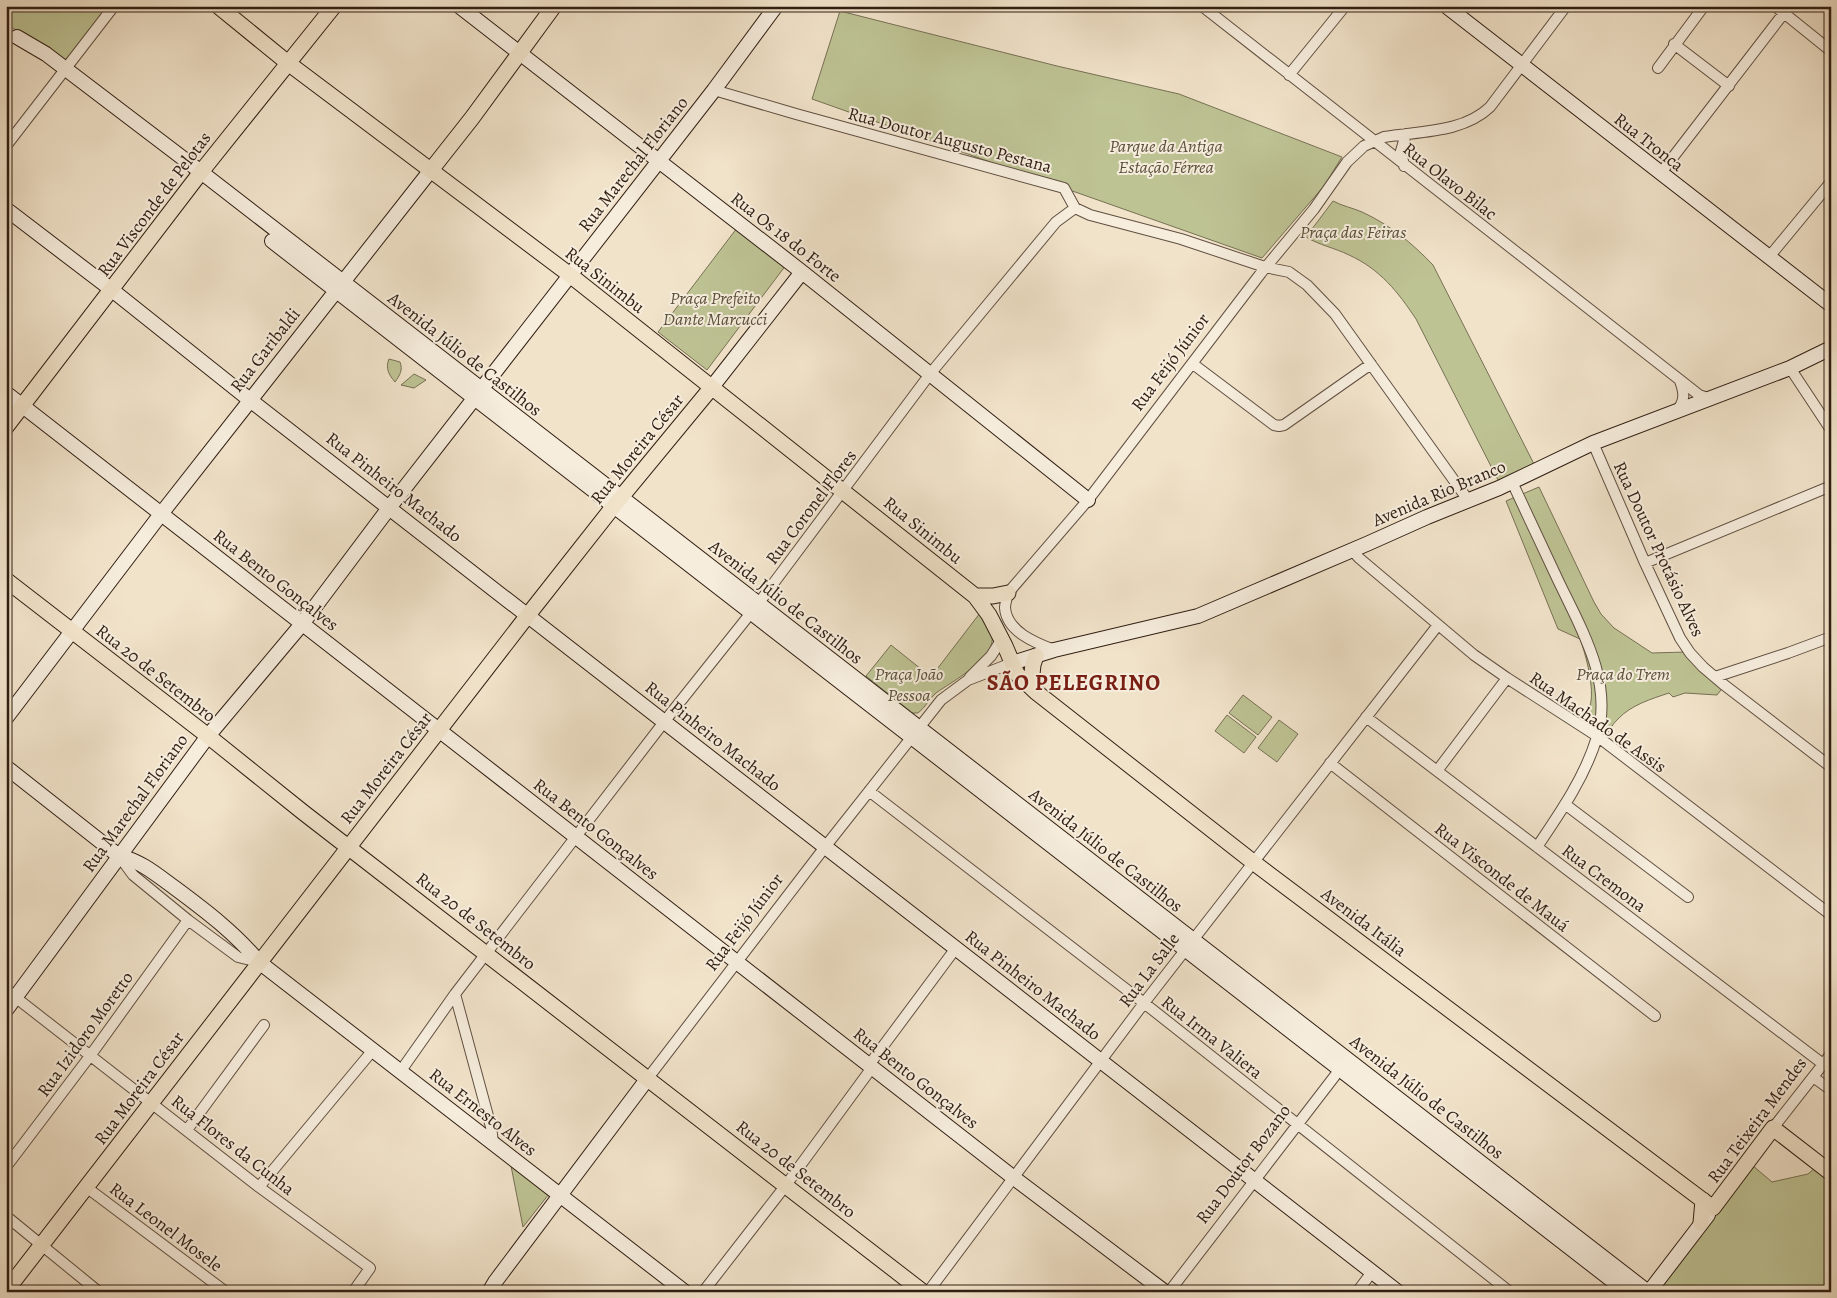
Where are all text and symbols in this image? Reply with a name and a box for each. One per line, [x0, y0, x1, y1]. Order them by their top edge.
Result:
street label: Rua Marechal Floriano [573, 91, 693, 237]
street label: Rua Doutor Augusto Pestana [845, 101, 1055, 179]
street label: Rua Tronca [1609, 107, 1689, 177]
street label: Rua Visconde de Pelotas [92, 127, 216, 281]
park label: Parque da Antiga Estação Férrea [1109, 134, 1223, 179]
street label: Rua Olavo Bilac [1398, 137, 1502, 225]
street label: Rua Os 18 do Forte [726, 186, 846, 288]
park label: Praça das Feiras [1300, 220, 1406, 244]
street label: Rua Sinimbu [560, 241, 650, 319]
street label: Avenida Júlio de Castilhos [382, 286, 547, 422]
park label: Praça Prefeito Dante Marcucci [663, 286, 767, 331]
street label: Rua Garibaldi [224, 303, 306, 397]
street label: Rua Feijó Júnior [1125, 308, 1215, 416]
street label: Rua Moreira César [585, 389, 689, 509]
street label: Rua Pinheiro Machado [321, 426, 467, 548]
street label: Rua Coronel Flores [760, 445, 862, 569]
street label: Avenida Rio Branco [1368, 454, 1509, 532]
street label: Rua Doutor Protásio Alves [1608, 457, 1710, 641]
street label: Rua Sinimbu [878, 491, 968, 570]
street label: Rua Bento Gonçalves [208, 523, 344, 637]
street label: Avenida Júlio de Castilhos [703, 534, 868, 670]
street label: Rua 20 de Setembro [91, 619, 221, 727]
park label: Praça João Pessoa [875, 662, 943, 707]
park label: Praça do Trem [1576, 662, 1670, 686]
street label: Rua Machado de Assis [1525, 666, 1671, 778]
district label: SÃO PELEGRINO [987, 668, 1161, 698]
street label: Rua Pinheiro Machado [640, 675, 786, 797]
street label: Rua Moreira César [335, 707, 437, 829]
street label: Rua Marechal Floriano [77, 729, 193, 877]
street label: Rua Bento Gonçalves [528, 772, 664, 886]
street label: Avenida Júlio de Castilhos [1023, 782, 1188, 918]
street label: Rua Visconde de Mauá [1430, 817, 1575, 938]
street label: Rua Cremona [1557, 838, 1652, 918]
street label: Rua 20 de Setembro [411, 867, 541, 975]
street label: Rua Feijó Júnior [699, 868, 789, 976]
street label: Avenida Itália [1316, 881, 1412, 962]
street label: Rua Pinheiro Machado [960, 924, 1106, 1046]
street label: Rua La Salle [1113, 928, 1185, 1012]
street label: Rua Izidoro Moretto [31, 967, 139, 1101]
street label: Rua Irma Valiera [1156, 990, 1268, 1085]
street label: Rua Bento Gonçalves [848, 1021, 984, 1135]
street label: Rua Moreira César [88, 1026, 190, 1150]
street label: Avenida Júlio de Castilhos [1344, 1029, 1509, 1165]
street label: Rua Teixeira Mendes [1702, 1052, 1812, 1188]
street label: Rua Ernesto Alves [424, 1062, 542, 1162]
street label: Rua Flores da Cunha [166, 1089, 300, 1201]
street label: Rua Doutor Bozano [1190, 1099, 1296, 1229]
street label: Rua 20 de Setembro [731, 1115, 861, 1223]
street label: Rua Leonel Mosele [105, 1177, 227, 1277]

